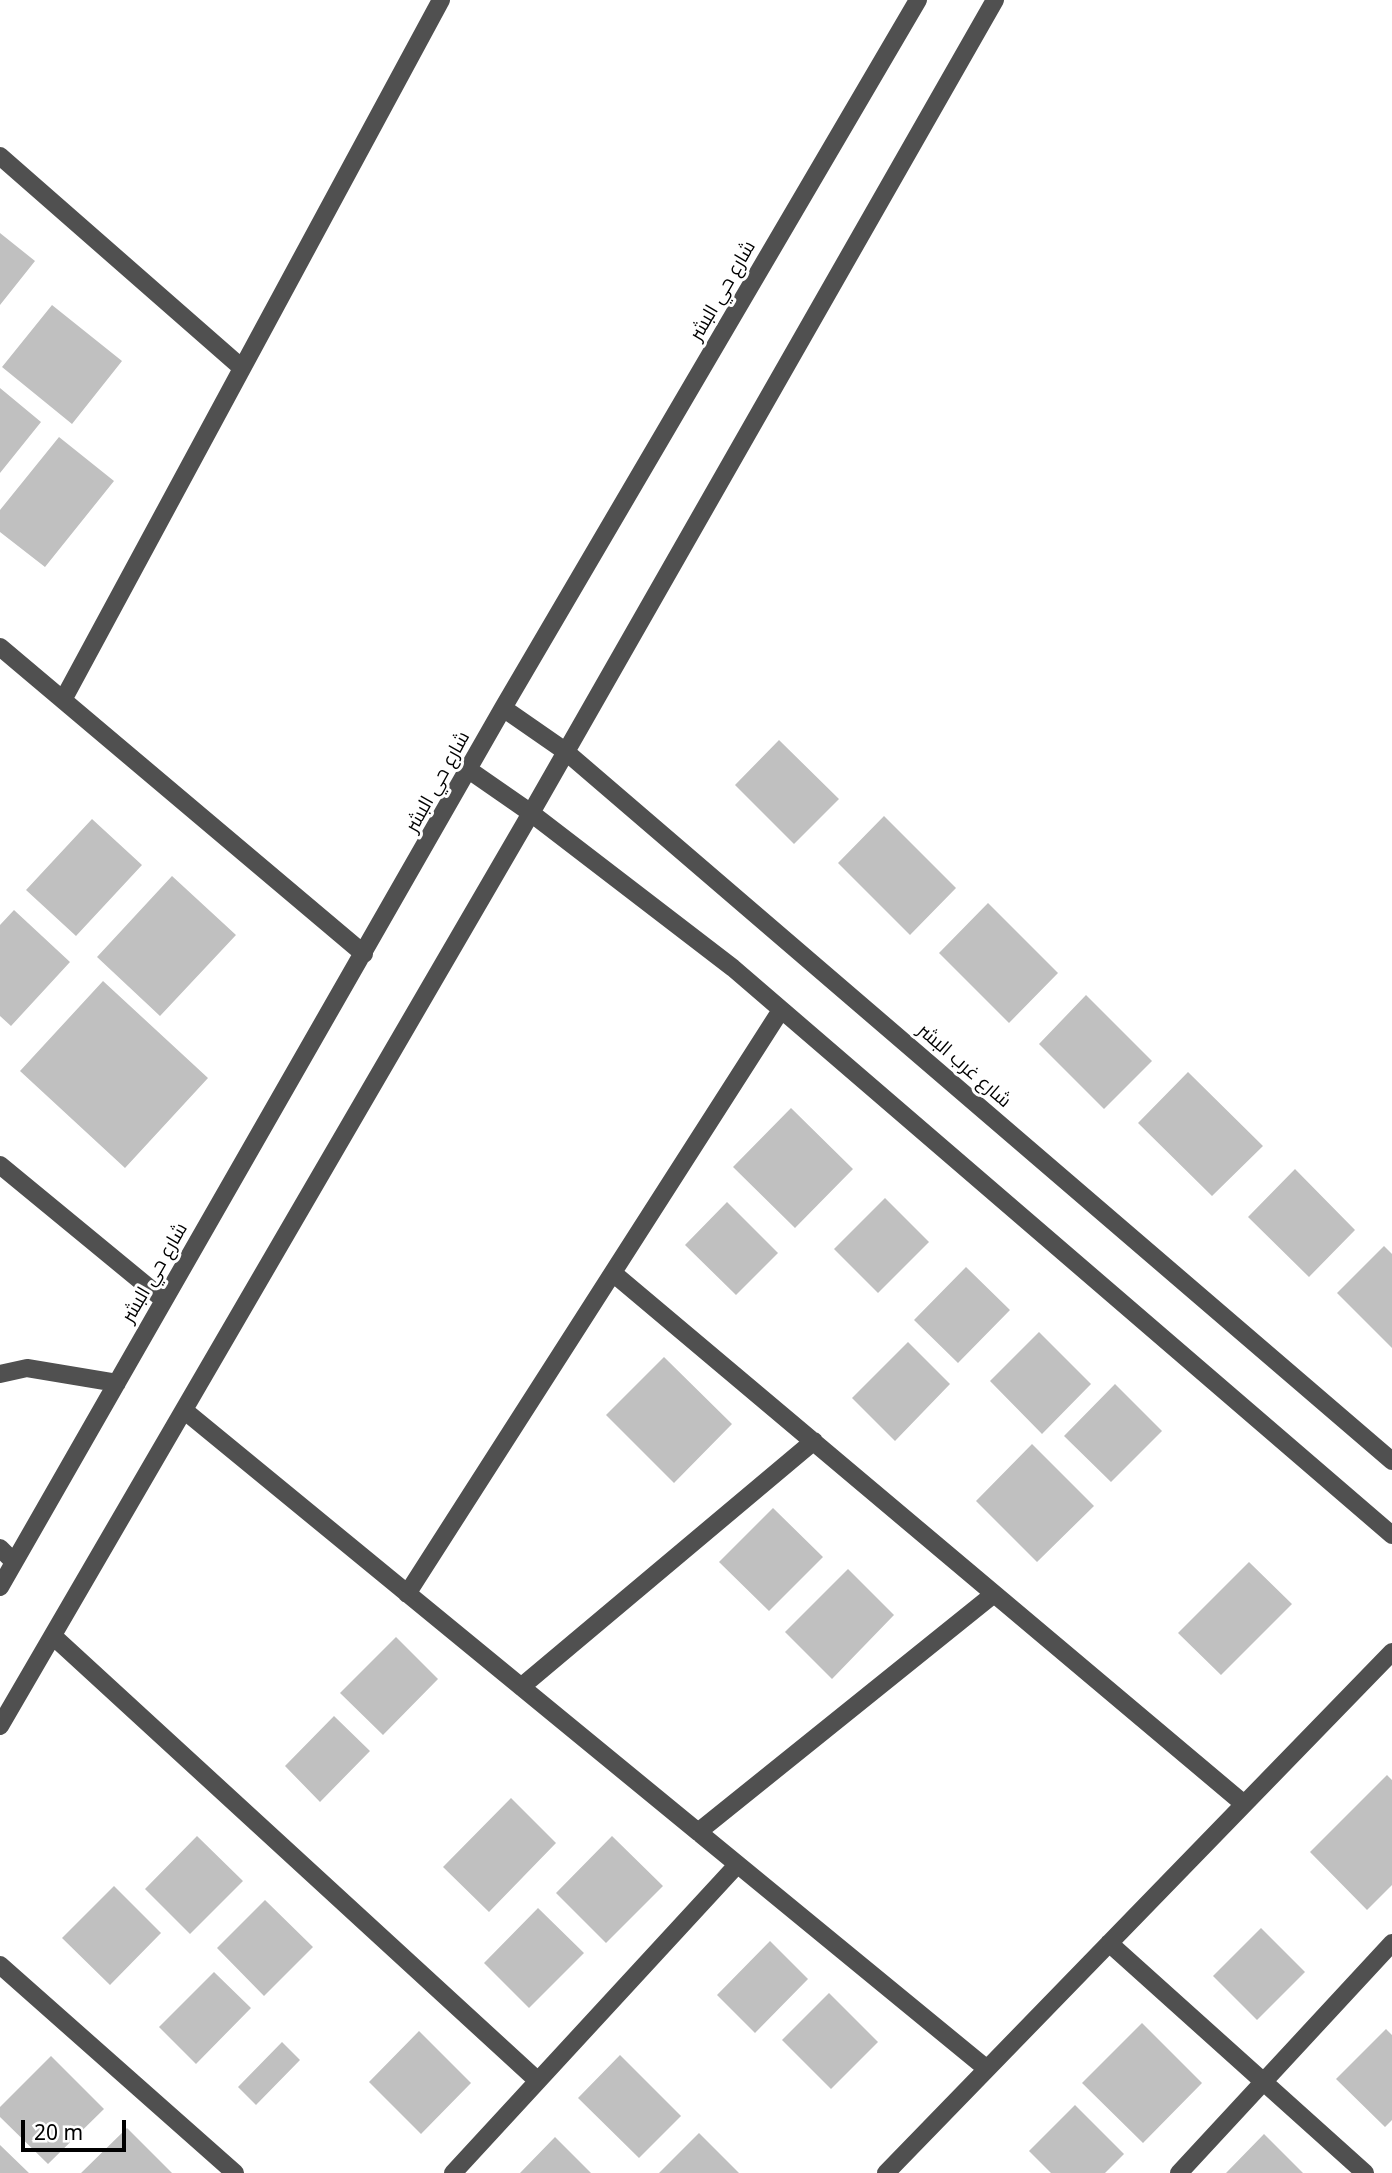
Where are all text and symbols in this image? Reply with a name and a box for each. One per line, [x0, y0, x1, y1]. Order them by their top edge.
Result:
street label: شارع حي البشر [685, 237, 761, 345]
street label: شارع حي البشر [401, 728, 475, 836]
street label: شارع غرب البشر [913, 1019, 1015, 1113]
street label: شارع حي البشر [117, 1219, 193, 1327]
scale bar [24, 2106, 130, 2150]
text: 20 m [34, 2118, 83, 2146]

